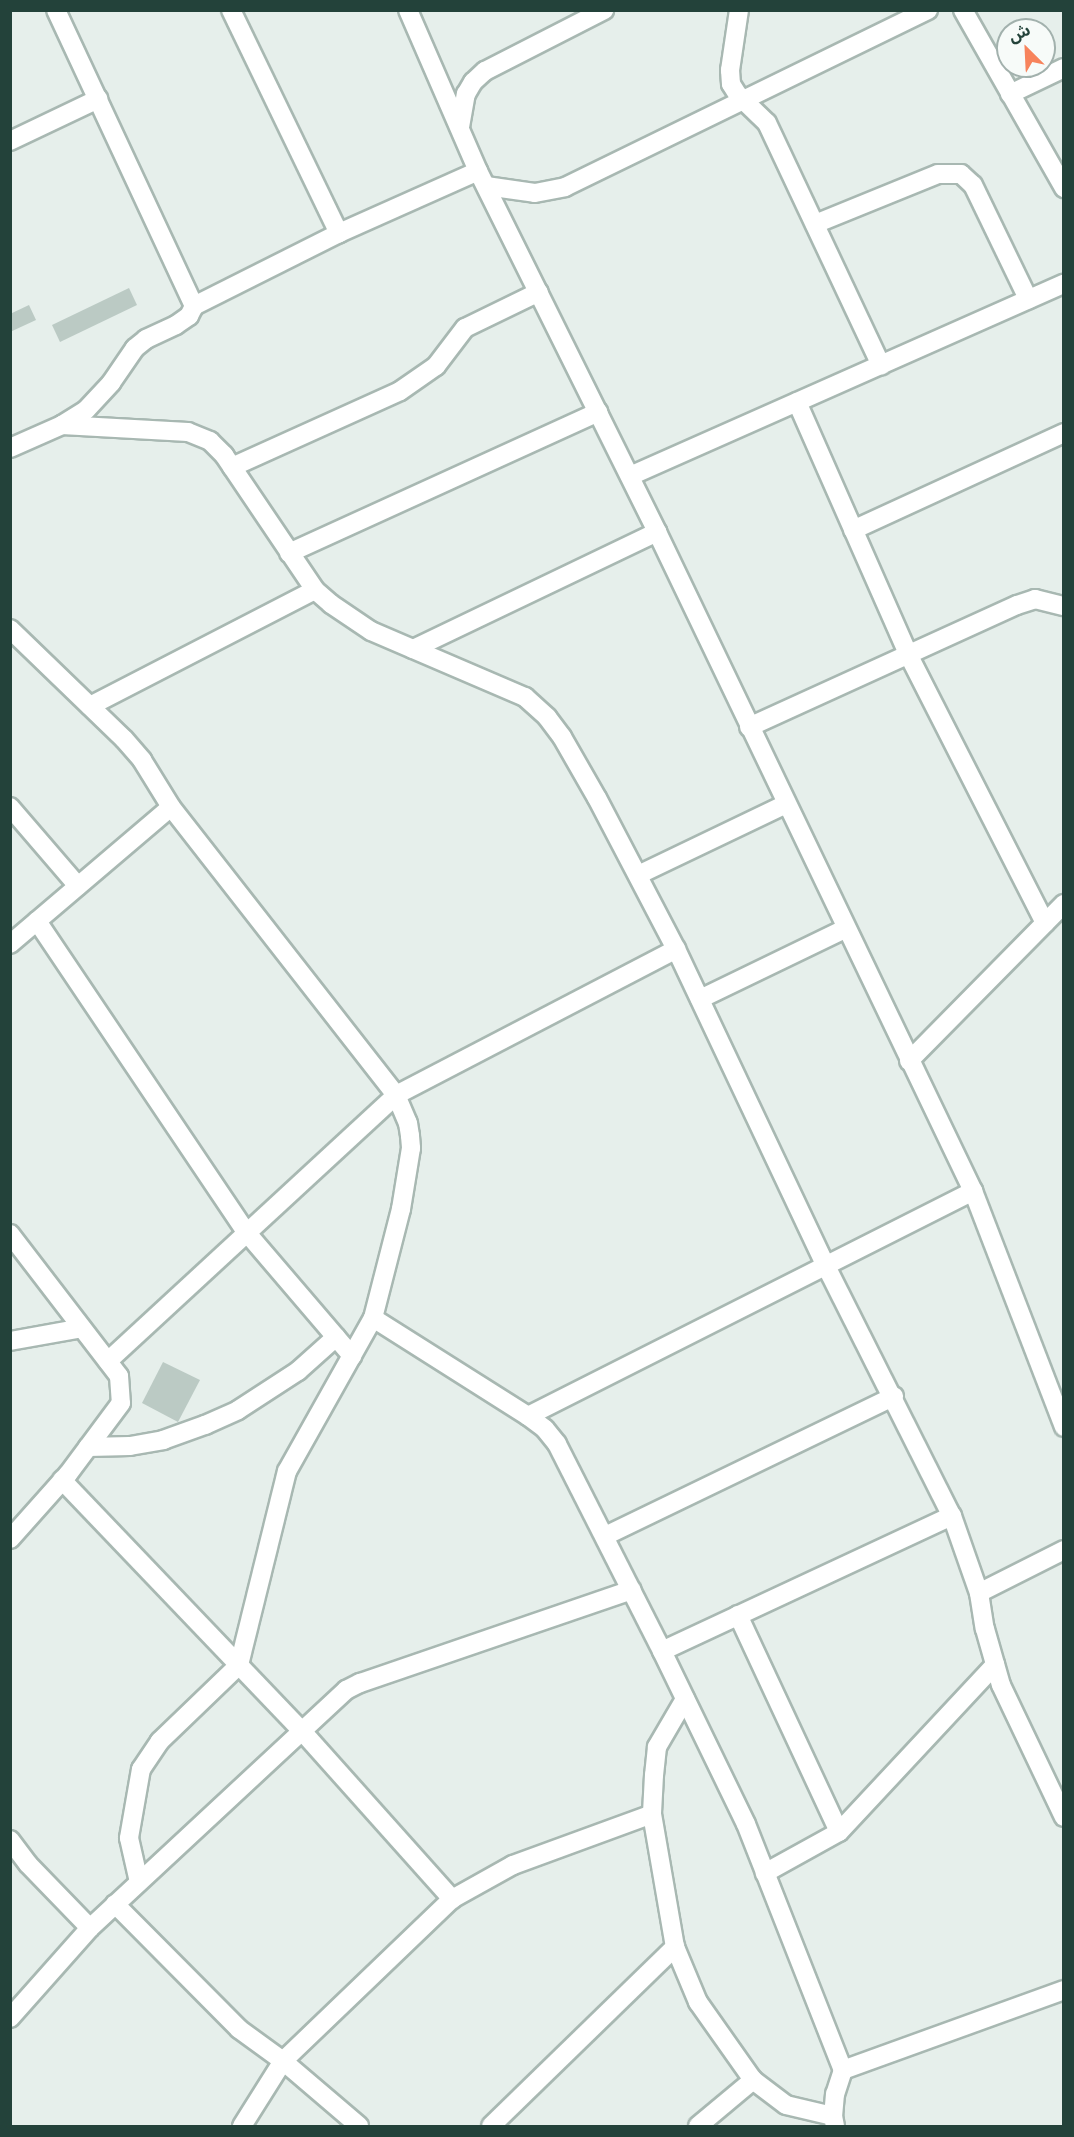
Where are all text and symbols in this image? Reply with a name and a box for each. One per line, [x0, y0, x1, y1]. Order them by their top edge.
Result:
north arrow [996, 18, 1056, 78]
text: ش [1005, 20, 1033, 46]

